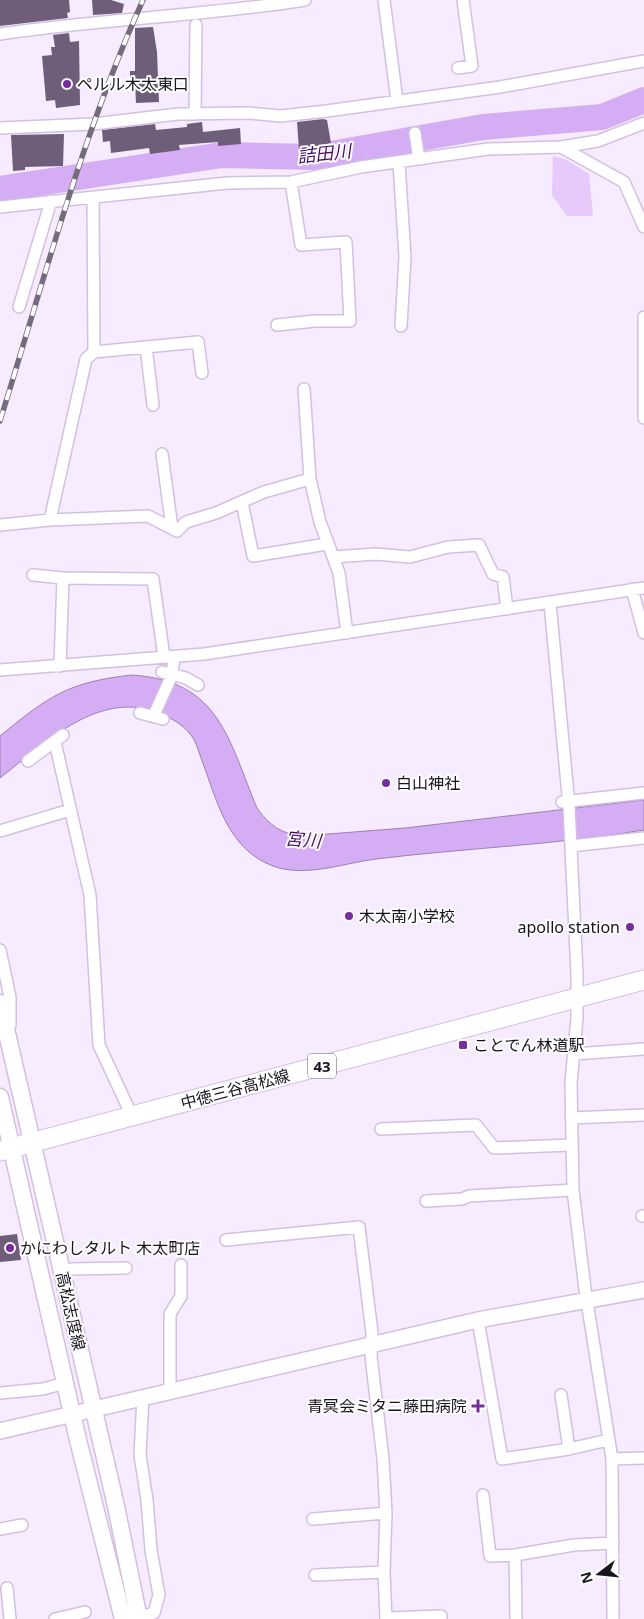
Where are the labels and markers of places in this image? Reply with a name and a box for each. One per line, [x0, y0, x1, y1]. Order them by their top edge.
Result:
place label: ペルル木太東口 [77, 73, 189, 95]
marker: ペルル木太東口 [61, 78, 73, 90]
place label: 白山神社 [396, 772, 460, 794]
marker: 白山神社 [380, 777, 392, 789]
place label: 木太南小学校 [359, 905, 455, 927]
marker: 木太南小学校 [343, 910, 355, 922]
place label: apollo station [518, 916, 620, 938]
marker: apollo station [624, 921, 636, 933]
place label: ことでん林道駅 [473, 1034, 585, 1056]
marker: ことでん林道駅 [457, 1039, 469, 1051]
place label: かにわしタルト 木太町店 [20, 1237, 200, 1259]
marker: かにわしタルト 木太町店 [4, 1242, 16, 1254]
place label: 青冥会ミタニ藤田病院 [307, 1395, 467, 1417]
marker: 青冥会ミタニ藤田病院 [471, 1399, 485, 1413]

